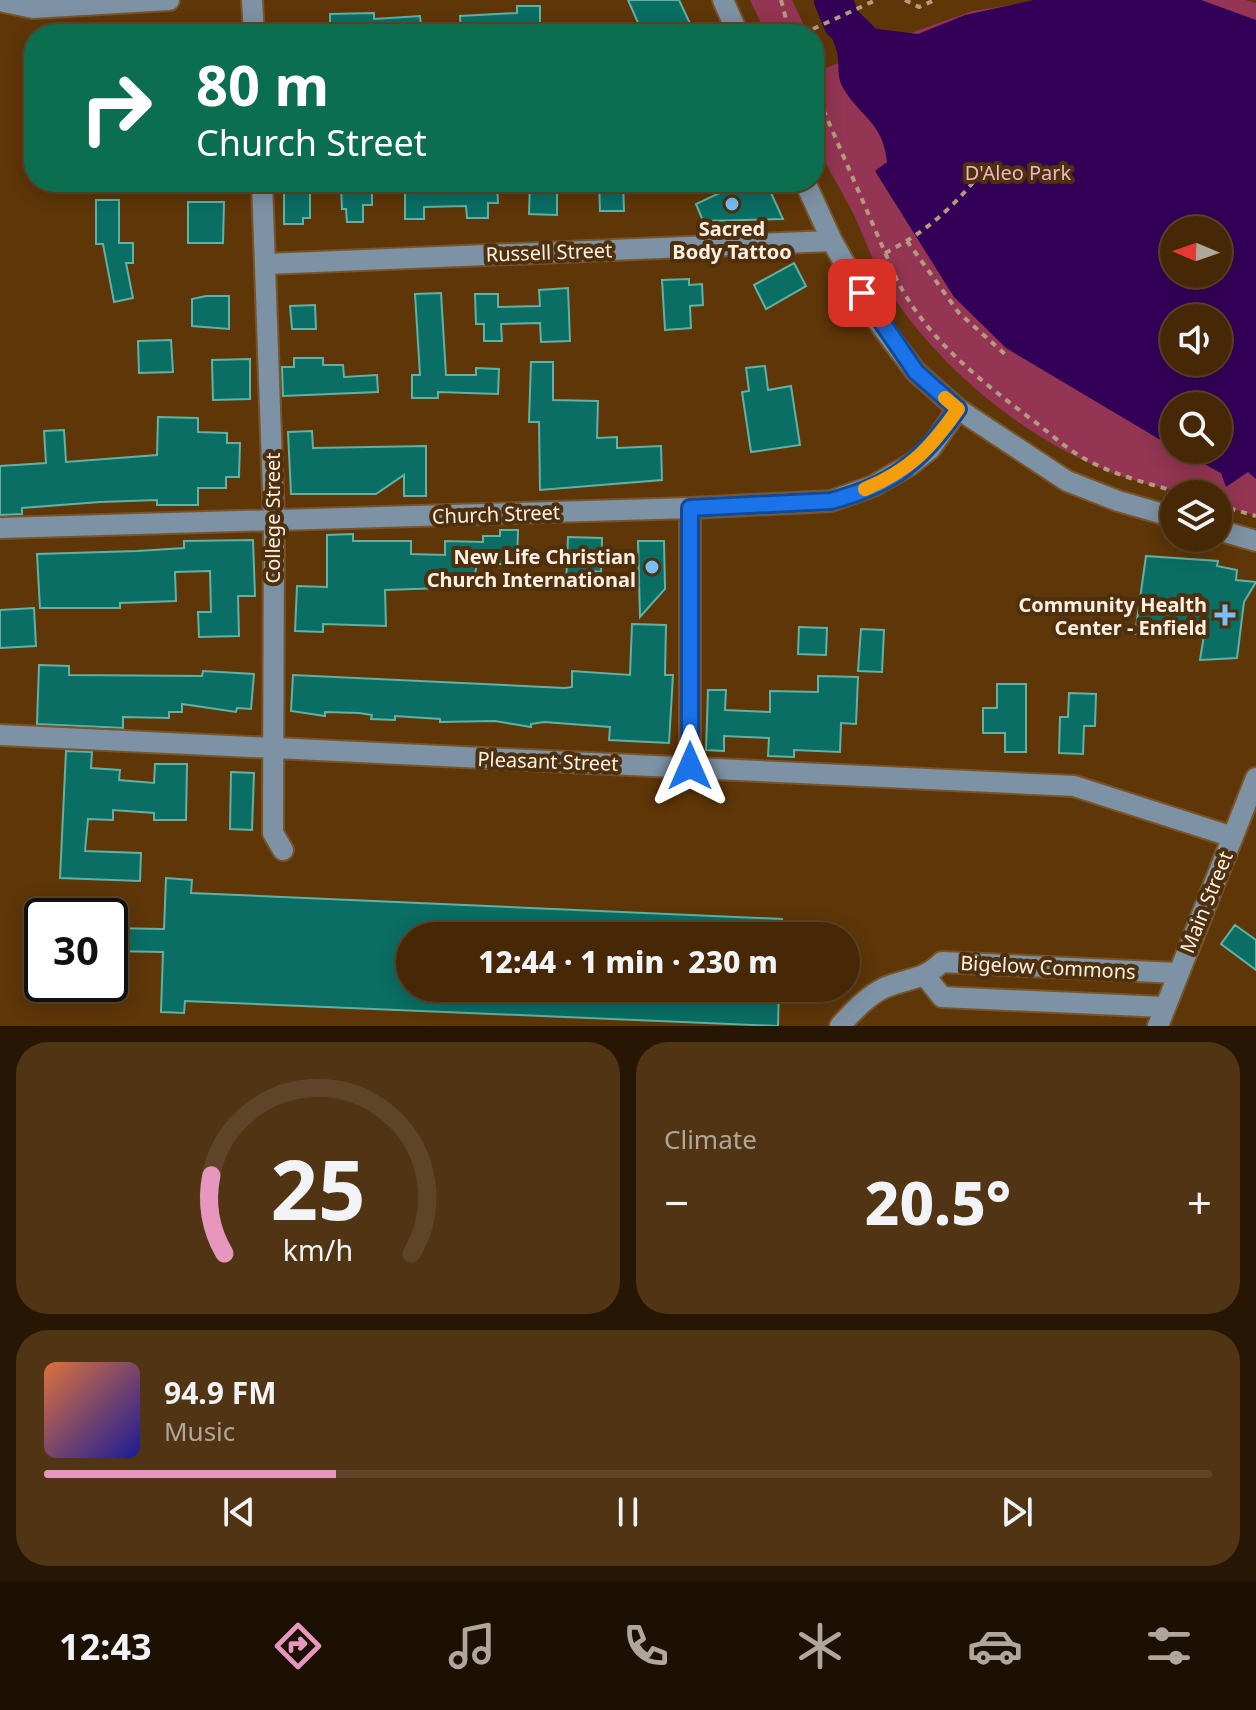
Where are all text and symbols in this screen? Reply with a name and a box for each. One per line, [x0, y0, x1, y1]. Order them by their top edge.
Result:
text: 80 m [196, 46, 329, 122]
icon: right [64, 56, 168, 160]
text: Church Street [196, 118, 427, 167]
park label: D'Aleo Park [965, 159, 1072, 186]
marker: Sacred Body Tattoo [723, 195, 741, 213]
place label: Sacred Body Tattoo [672, 215, 792, 265]
north arrow [1160, 216, 1232, 288]
map controls [1160, 216, 1232, 552]
street label: Russell Street [485, 236, 613, 268]
pin [828, 259, 896, 327]
icon: arrive [840, 271, 884, 315]
button: sound [1160, 304, 1232, 376]
button: search [1160, 392, 1232, 464]
street label: College Street [259, 453, 286, 583]
button: layers [1160, 480, 1232, 552]
street label: Church Street [431, 498, 561, 530]
place label: New Life Christian Church International [427, 543, 636, 593]
marker: New Life Christian Church International [643, 558, 661, 576]
place label: Community Health Center - Enfield [1019, 591, 1207, 641]
marker: Community Health Center - Enfield [1214, 604, 1236, 626]
position arrow [648, 724, 732, 808]
street label: Pleasant Street [477, 745, 619, 777]
street label: Main Street [1173, 847, 1239, 957]
speed limit sign: 30 [24, 898, 128, 1002]
text: 12:44 · 1 min · 230 m [478, 941, 778, 982]
street label: Bigelow Commons [960, 949, 1136, 985]
text: Climate [664, 1121, 757, 1157]
text: 25 [270, 1131, 366, 1244]
text: 20.5° [865, 1161, 1011, 1243]
text: − [664, 1172, 689, 1232]
text: + [1187, 1172, 1212, 1232]
text: km/h [283, 1230, 353, 1269]
text: 94.9 FM [164, 1372, 276, 1413]
text: Music [164, 1413, 235, 1449]
icon: previous [217, 1490, 261, 1534]
icon: pause [606, 1490, 650, 1534]
icon: next [995, 1490, 1039, 1534]
icon: directions [270, 1618, 326, 1674]
icon: music [444, 1618, 500, 1674]
icon: phone [618, 1618, 674, 1674]
icon: climate [792, 1618, 848, 1674]
icon: car [967, 1618, 1023, 1674]
icon: filters [1141, 1618, 1197, 1674]
text: 12:43 [59, 1622, 152, 1671]

